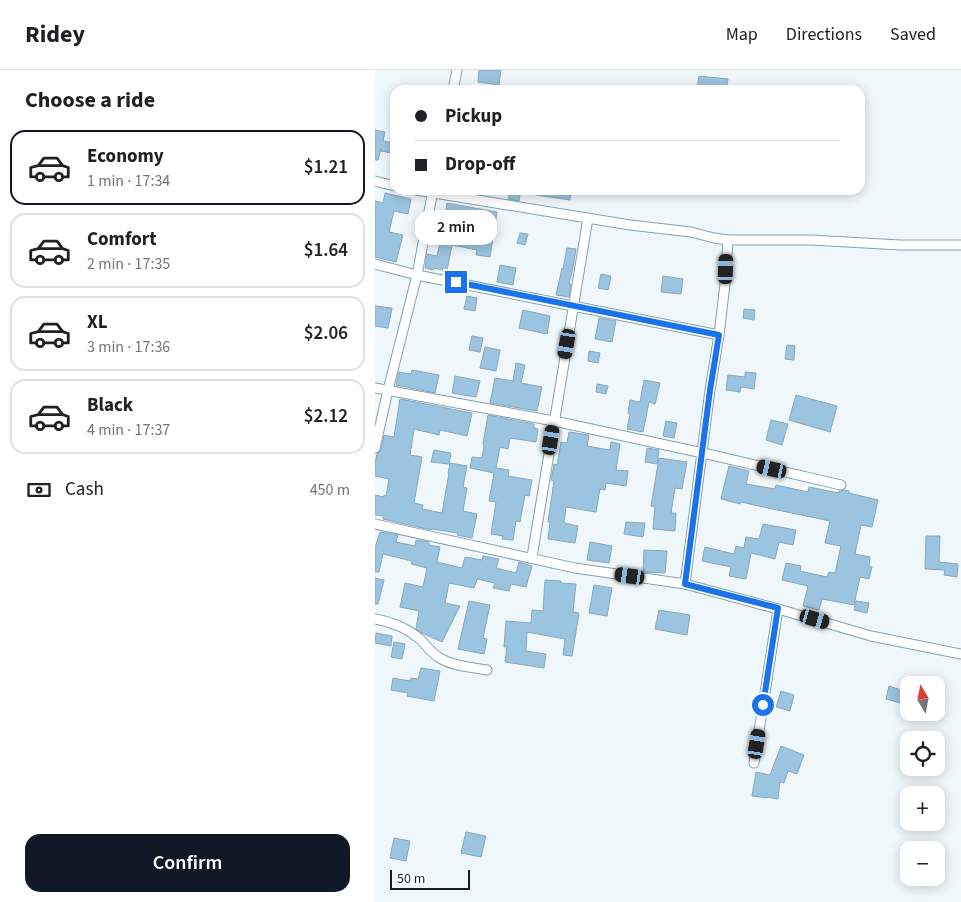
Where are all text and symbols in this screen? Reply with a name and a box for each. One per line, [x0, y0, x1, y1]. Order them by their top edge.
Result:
text: Ridey [25, 17, 85, 52]
text: Map [726, 22, 758, 47]
text: Directions [786, 22, 862, 47]
text: Saved [890, 22, 936, 47]
text: Choose a ride [25, 84, 155, 116]
text: Pickup [445, 103, 502, 130]
text: Economy [87, 143, 164, 170]
icon: car [27, 145, 72, 190]
text: Drop-off [445, 151, 515, 178]
text: $1.21 [304, 154, 348, 181]
text: 1 min · 17:34 [87, 170, 170, 192]
callout: 2 min [415, 210, 497, 244]
text: 2 min [437, 216, 475, 238]
text: Comfort [87, 226, 157, 253]
icon: car [27, 228, 72, 273]
text: $1.64 [304, 237, 348, 264]
text: 2 min · 17:35 [87, 253, 170, 275]
car [717, 254, 734, 284]
route end [445, 271, 467, 293]
text: XL [87, 309, 108, 336]
icon: car [27, 311, 72, 356]
text: $2.06 [304, 320, 348, 347]
car [557, 328, 576, 360]
text: 3 min · 17:36 [87, 336, 170, 358]
text: Black [87, 392, 133, 419]
icon: car [27, 394, 72, 439]
text: $2.12 [304, 403, 348, 430]
text: 4 min · 17:37 [87, 419, 170, 441]
car [541, 424, 560, 456]
car [755, 458, 788, 480]
icon: cash [25, 476, 53, 504]
text: Cash [65, 476, 104, 503]
text: 450 m [310, 479, 350, 501]
car [614, 566, 645, 586]
car [798, 608, 831, 630]
north arrow [900, 676, 945, 721]
map controls [900, 676, 945, 886]
route start [752, 694, 774, 716]
car [747, 728, 766, 760]
button: locate [900, 731, 945, 776]
button: + [900, 786, 945, 831]
button: Confirm [25, 834, 350, 892]
button: − [900, 841, 945, 886]
scale bar [390, 867, 470, 890]
text: 50 m [397, 869, 425, 889]

